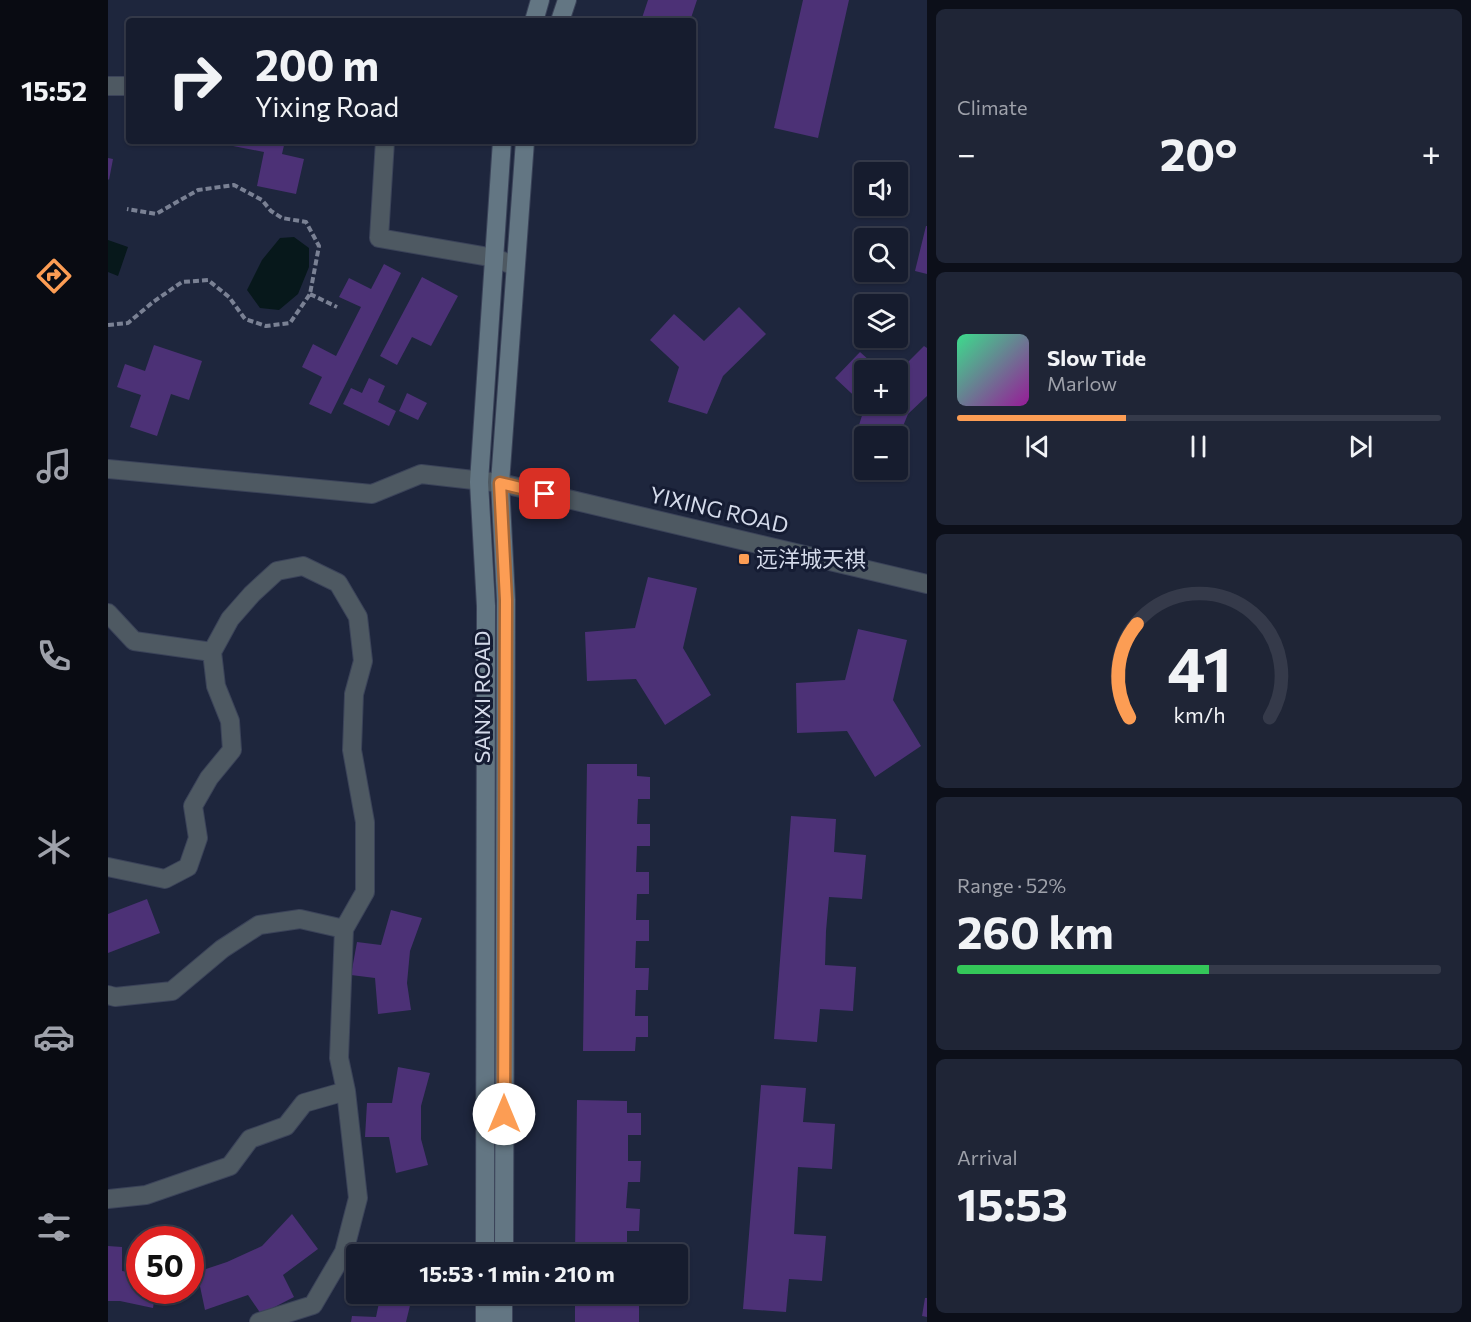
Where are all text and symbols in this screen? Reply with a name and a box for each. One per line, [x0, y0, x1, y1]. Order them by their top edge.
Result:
text: 200 m [255, 38, 379, 90]
icon: right [156, 42, 234, 120]
text: 15:52 [21, 74, 87, 107]
text: Yixing Road [255, 90, 399, 123]
text: Climate [957, 95, 1027, 119]
text: 20° [1160, 125, 1238, 180]
text: − [957, 132, 976, 173]
text: + [1422, 132, 1441, 173]
map controls [854, 162, 908, 480]
button: sound [854, 162, 908, 216]
button: search [854, 228, 908, 282]
icon: directions [33, 255, 75, 297]
button: layers [854, 294, 908, 348]
text: Slow Tide [1047, 344, 1146, 371]
button: + [854, 360, 908, 414]
text: Marlow [1047, 371, 1117, 395]
button: − [854, 426, 908, 480]
icon: previous [1021, 430, 1054, 463]
icon: pause [1182, 430, 1215, 463]
icon: next [1344, 430, 1377, 463]
icon: music [33, 445, 75, 487]
pin [519, 468, 570, 519]
icon: arrive [528, 477, 561, 510]
street label: YIXING ROAD [647, 480, 791, 539]
place label: 远洋城天祺 [756, 545, 866, 572]
marker: 远洋城天祺 [737, 552, 751, 566]
text: 41 [1167, 629, 1231, 705]
street label: SANXI ROAD [468, 630, 495, 764]
icon: phone [33, 635, 75, 677]
text: km/h [1173, 701, 1225, 727]
icon: climate [33, 826, 75, 868]
text: Range · 52% [957, 873, 1066, 897]
text: 260 km [957, 903, 1114, 958]
icon: car [33, 1016, 75, 1058]
position arrow [472, 1082, 536, 1146]
text: Arrival [957, 1145, 1018, 1169]
text: 15:53 [957, 1175, 1068, 1230]
icon: filters [33, 1206, 75, 1248]
speed limit sign: 50 [126, 1226, 204, 1304]
text: 15:53 · 1 min · 210 m [419, 1260, 615, 1287]

